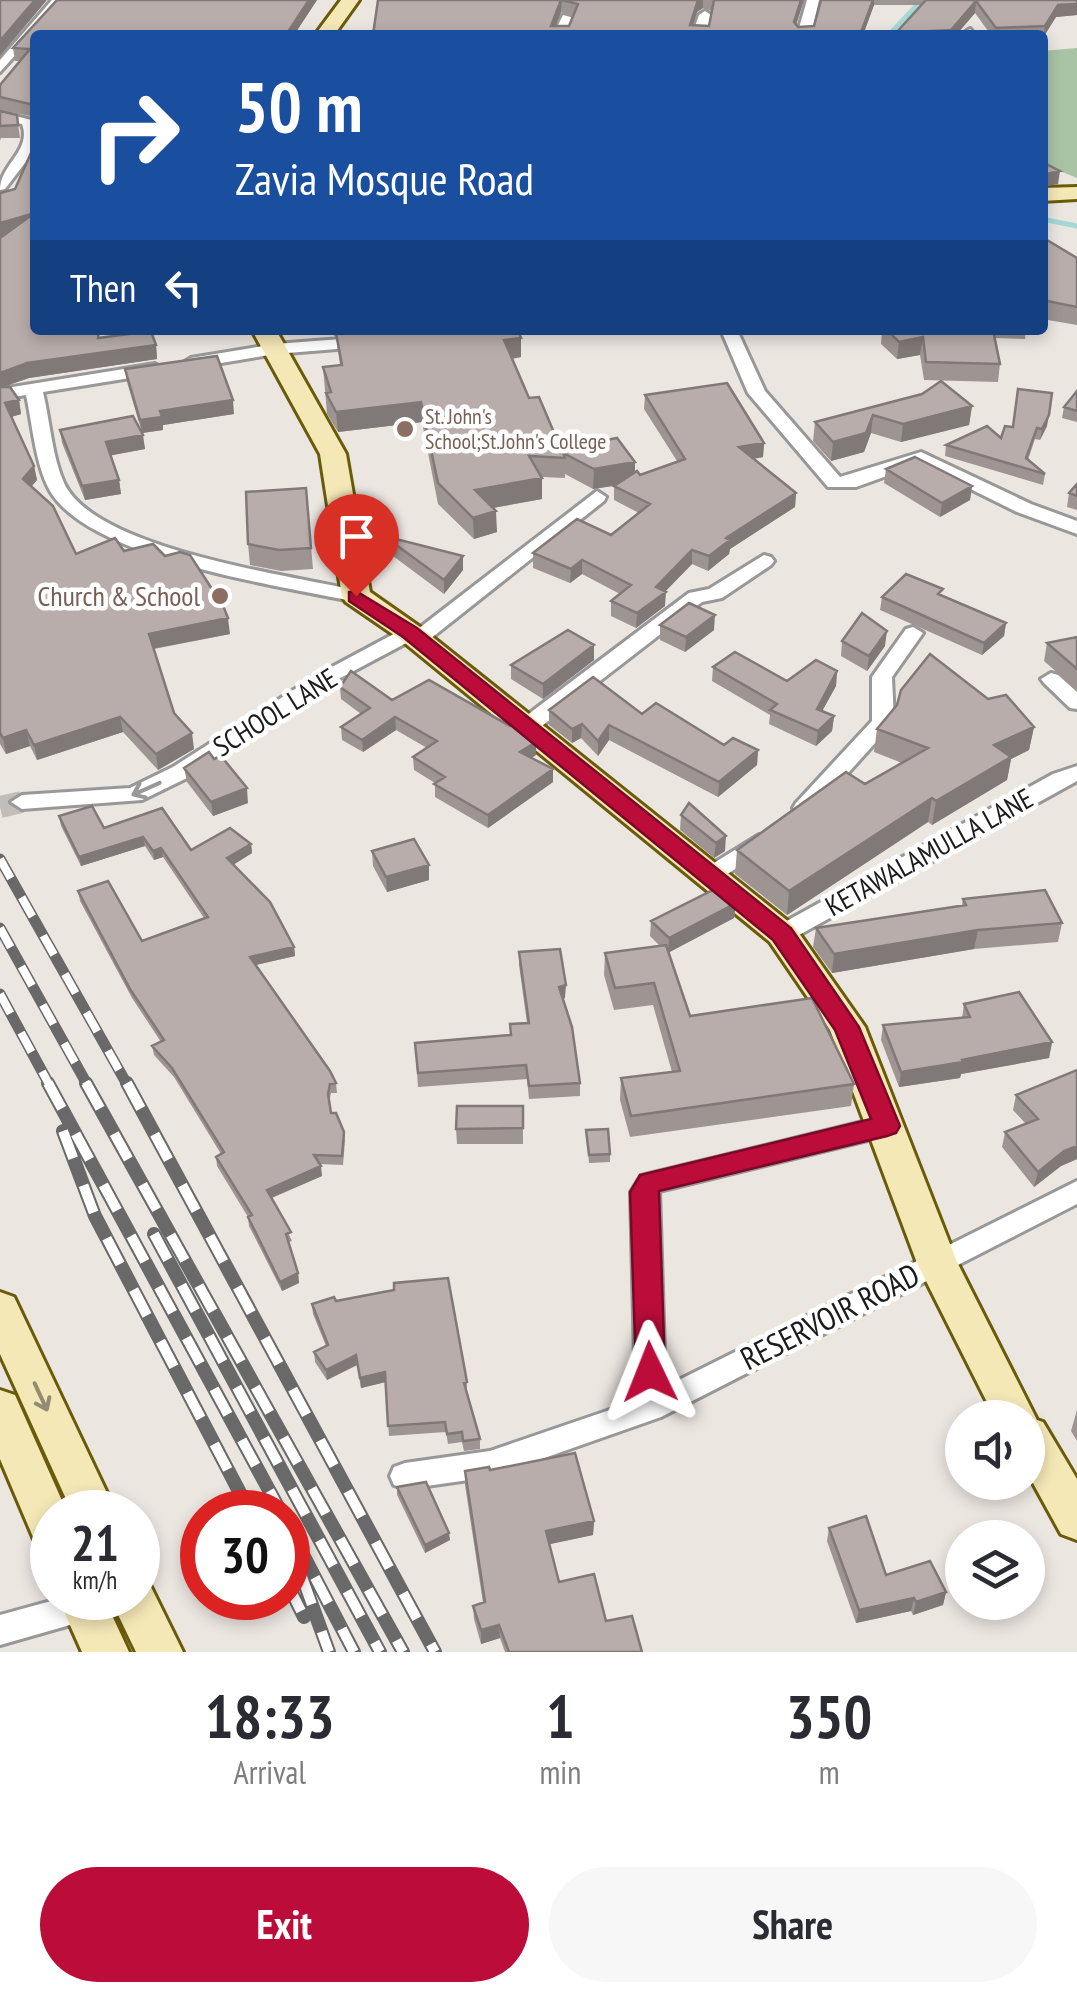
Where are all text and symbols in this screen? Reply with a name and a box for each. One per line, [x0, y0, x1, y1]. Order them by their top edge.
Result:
text: 50 m [235, 61, 363, 151]
icon: right [70, 70, 200, 200]
text: Zavia Mosque Road [235, 149, 534, 207]
icon: left [156, 260, 211, 315]
text: Then [70, 263, 136, 312]
place label: St. John's School;St.John's College [425, 402, 606, 455]
marker: St. John's School;St.John's College [394, 418, 416, 440]
pin [314, 494, 399, 597]
icon: arrive [329, 509, 384, 564]
place label: Church & School [38, 577, 200, 614]
marker: Church & School [209, 585, 231, 607]
street label: SCHOOL LANE [206, 659, 344, 764]
street label: KETAWALAMULLA LANE [818, 779, 1039, 924]
one-way arrow [131, 781, 162, 799]
street label: RESERVOIR ROAD [733, 1253, 926, 1379]
position arrow [598, 1320, 702, 1424]
one-way arrow [33, 1381, 52, 1411]
map controls [945, 1400, 1045, 1620]
button: sound [945, 1400, 1045, 1500]
speed limit sign: 30 [180, 1490, 310, 1620]
text: 21 [71, 1510, 119, 1575]
button: layers [945, 1520, 1045, 1620]
text: km/h [73, 1564, 117, 1596]
text: 18:33 [205, 1677, 335, 1755]
text: 1 [546, 1677, 575, 1755]
text: 350 [786, 1677, 872, 1755]
text: Arrival [234, 1751, 306, 1793]
text: min [539, 1751, 581, 1793]
text: m [819, 1751, 840, 1793]
button: Exit [40, 1867, 529, 1982]
button: Share [549, 1867, 1037, 1982]

